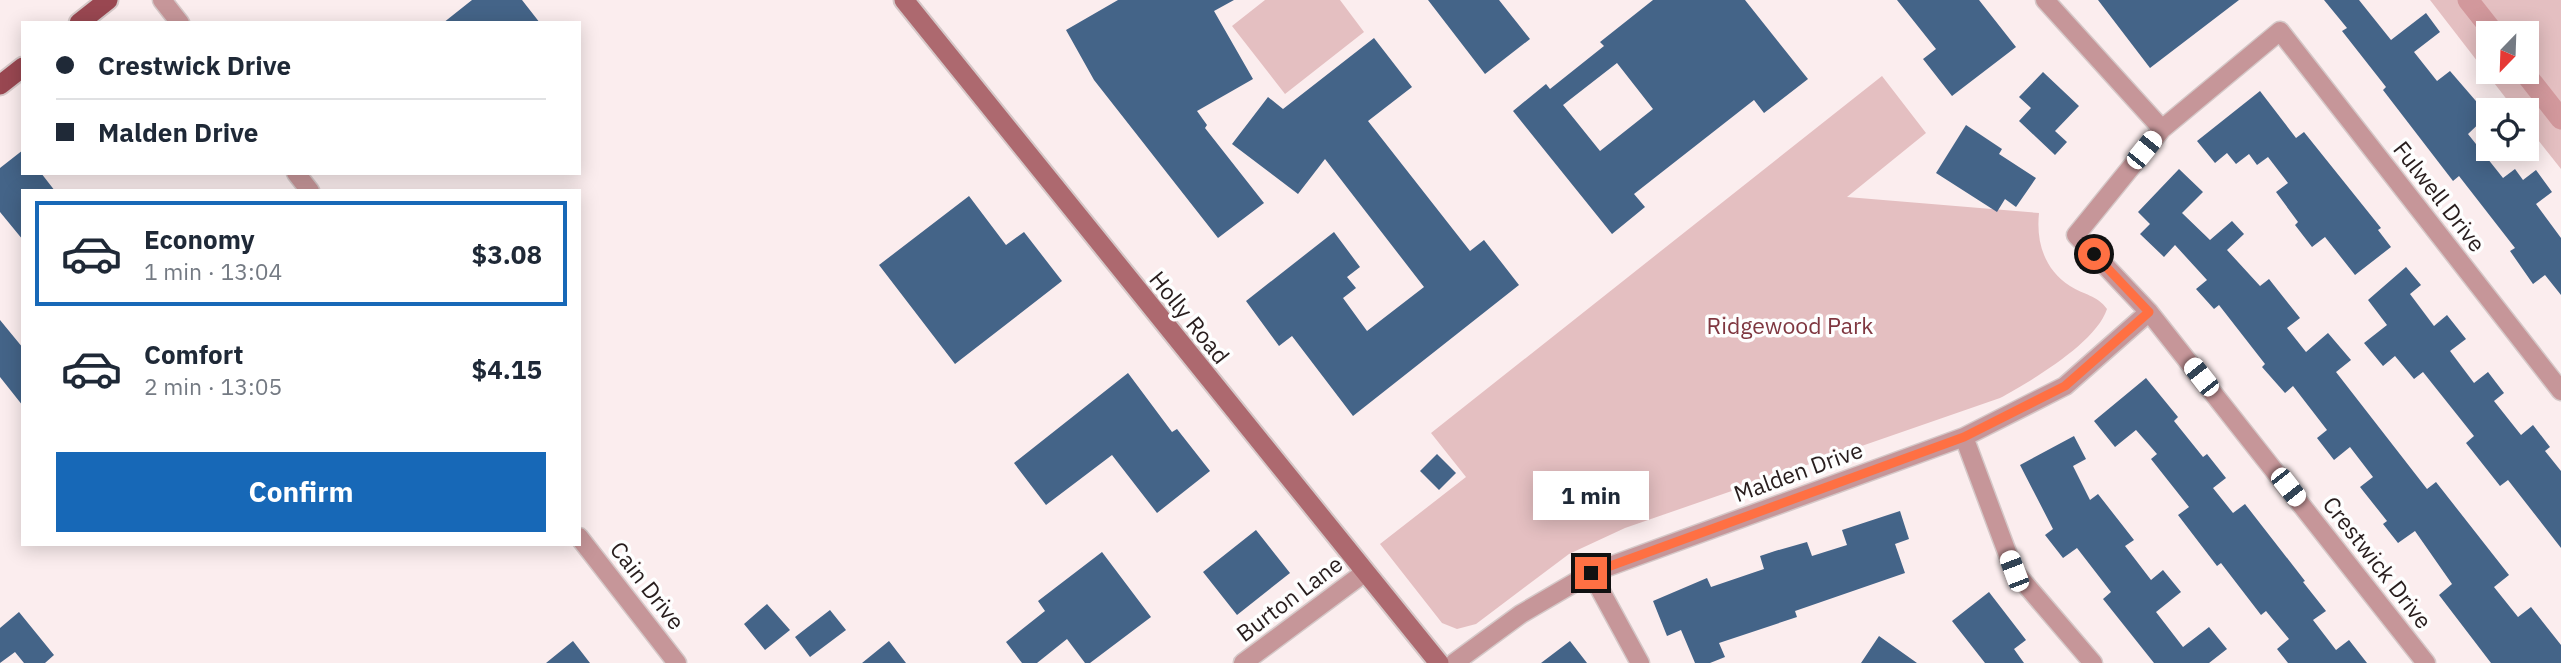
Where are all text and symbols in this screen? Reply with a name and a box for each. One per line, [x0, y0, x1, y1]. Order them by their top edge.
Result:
north arrow [2476, 21, 2539, 84]
map controls [2476, 21, 2539, 161]
text: Crestwick Drive [98, 48, 291, 82]
button: locate [2476, 98, 2539, 161]
text: Malden Drive [98, 115, 258, 149]
car [2123, 127, 2166, 173]
street label: Fulwell Drive [2387, 134, 2493, 258]
icon: car [60, 222, 123, 285]
text: Economy [144, 222, 255, 256]
text: $3.08 [472, 237, 542, 271]
route start [2078, 238, 2110, 270]
text: 1 min · 13:04 [144, 256, 282, 286]
street label: Holly Road [1143, 264, 1237, 370]
park label: Ridgewood Park [1707, 310, 1873, 340]
icon: car [60, 337, 123, 400]
text: Comfort [144, 337, 243, 371]
text: $4.15 [472, 352, 542, 386]
car [2180, 354, 2223, 400]
text: 2 min · 13:05 [144, 371, 282, 401]
street label: Malden Drive [1729, 434, 1867, 508]
button: Confirm [56, 452, 546, 532]
car [2267, 464, 2310, 510]
callout: 1 min [1533, 472, 1649, 520]
text: 1 min [1561, 480, 1621, 510]
street label: Crestwick Drive [2317, 490, 2439, 634]
street label: Cain Drive [604, 535, 692, 635]
street label: Burton Lane [1230, 548, 1348, 648]
car [1997, 548, 2032, 594]
route end [1575, 557, 1607, 589]

